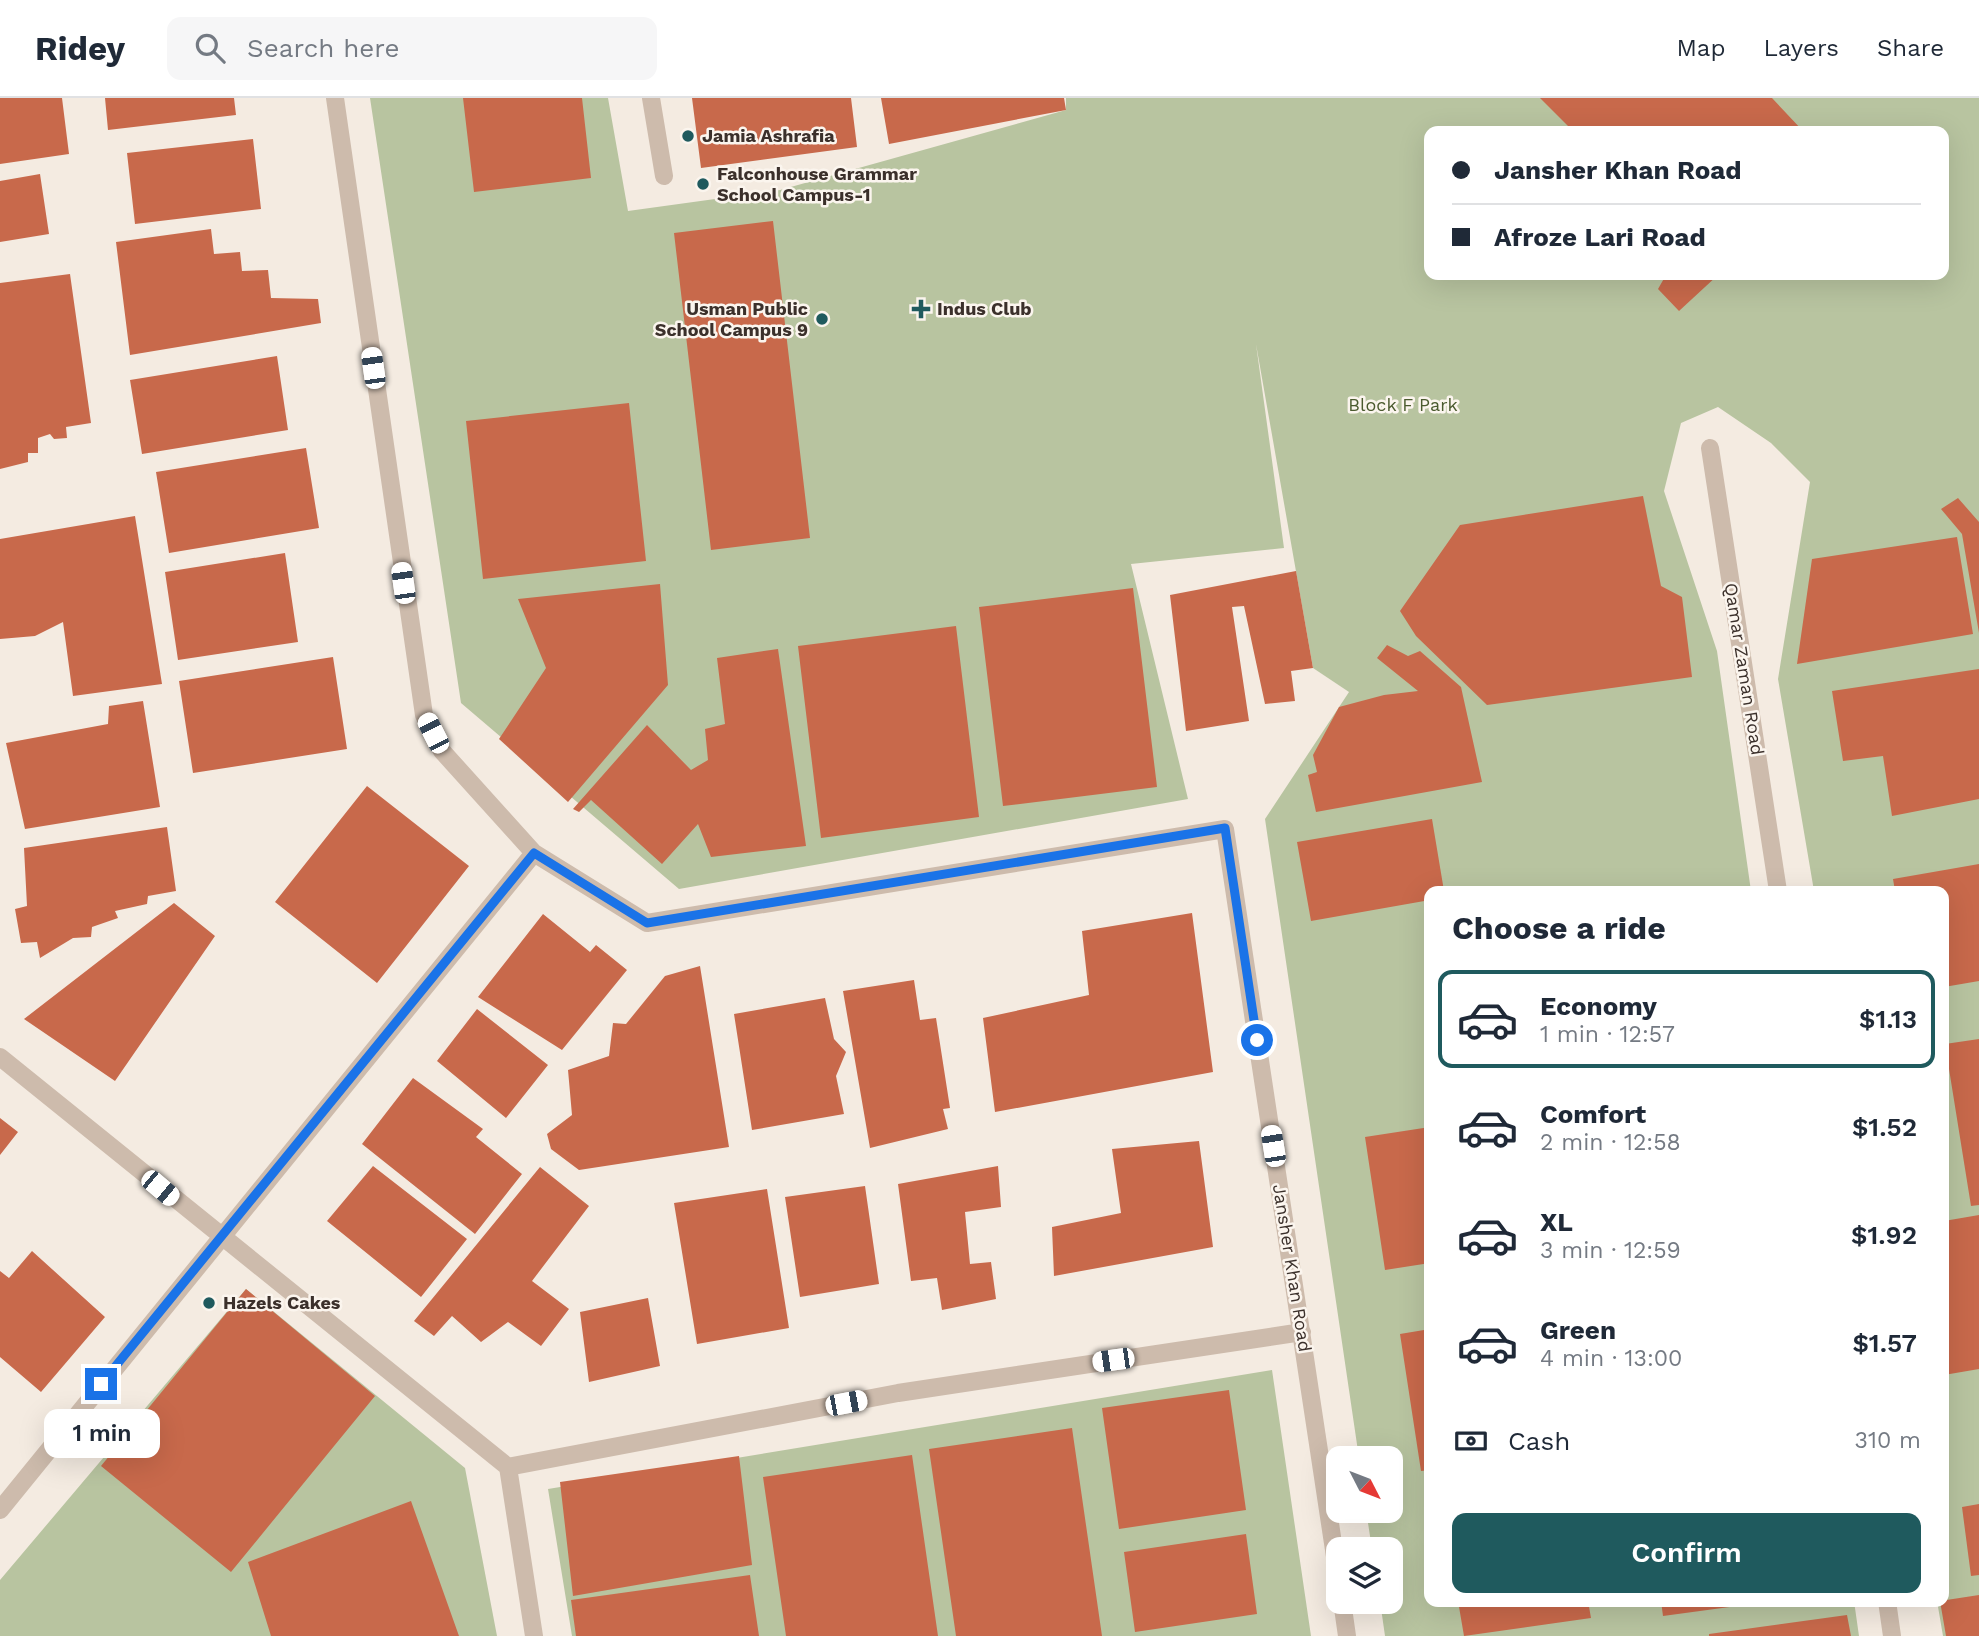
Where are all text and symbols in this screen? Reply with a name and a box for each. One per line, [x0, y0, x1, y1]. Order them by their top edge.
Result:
search box [167, 17, 657, 80]
text: Ridey [35, 29, 125, 68]
icon: search [191, 29, 229, 67]
text: Search here [247, 33, 399, 63]
text: Map [1677, 34, 1725, 62]
text: Layers [1763, 34, 1839, 62]
text: Share [1877, 34, 1944, 62]
place label: Jamia Ashrafia [702, 125, 835, 146]
marker: Jamia Ashrafia [680, 128, 696, 144]
text: Jansher Khan Road [1494, 155, 1742, 185]
place label: Falconhouse Grammar School Campus-1 [717, 163, 917, 205]
marker: Falconhouse Grammar School Campus-1 [695, 176, 711, 192]
text: Afroze Lari Road [1494, 222, 1706, 252]
place label: Usman Public School Campus 9 [655, 298, 808, 340]
place label: Indus Club [937, 298, 1032, 319]
marker: Indus Club [911, 299, 931, 319]
marker: Usman Public School Campus 9 [814, 311, 830, 327]
car [360, 346, 387, 390]
park label: Block F Park [1348, 394, 1458, 415]
car [390, 561, 417, 605]
street label: Qamar Zaman Road [1721, 581, 1768, 757]
car [415, 710, 452, 756]
text: Choose a ride [1452, 909, 1666, 947]
icon: car [1456, 988, 1519, 1051]
text: Economy [1540, 991, 1657, 1021]
text: $1.13 [1859, 1004, 1917, 1034]
text: 1 min · 12:57 [1540, 1021, 1675, 1048]
route start [1241, 1024, 1273, 1056]
icon: car [1456, 1096, 1519, 1159]
text: Comfort [1540, 1099, 1646, 1129]
text: $1.52 [1852, 1112, 1917, 1142]
car [1260, 1124, 1287, 1168]
text: 2 min · 12:58 [1540, 1129, 1681, 1156]
car [138, 1166, 183, 1210]
street label: Jansher Khan Road [1269, 1183, 1316, 1353]
icon: car [1456, 1204, 1519, 1267]
text: XL [1540, 1207, 1573, 1237]
text: $1.92 [1851, 1220, 1917, 1250]
text: 3 min · 12:59 [1540, 1237, 1681, 1264]
place label: Hazels Cakes [223, 1292, 341, 1313]
marker: Hazels Cakes [201, 1295, 217, 1311]
icon: car [1456, 1312, 1519, 1375]
text: Green [1540, 1315, 1616, 1345]
text: $1.57 [1852, 1328, 1917, 1358]
text: 4 min · 13:00 [1540, 1345, 1682, 1372]
car [1091, 1347, 1136, 1373]
route end [85, 1368, 117, 1400]
car [824, 1389, 869, 1417]
callout: 1 min [43, 1408, 159, 1458]
text: 1 min [72, 1420, 132, 1447]
icon: cash [1452, 1422, 1490, 1460]
text: Cash [1508, 1426, 1570, 1456]
text: 310 m [1855, 1427, 1921, 1454]
north arrow [1326, 1446, 1404, 1522]
map controls [1326, 1446, 1403, 1614]
button: Confirm [1452, 1513, 1921, 1593]
button: layers [1326, 1537, 1403, 1614]

